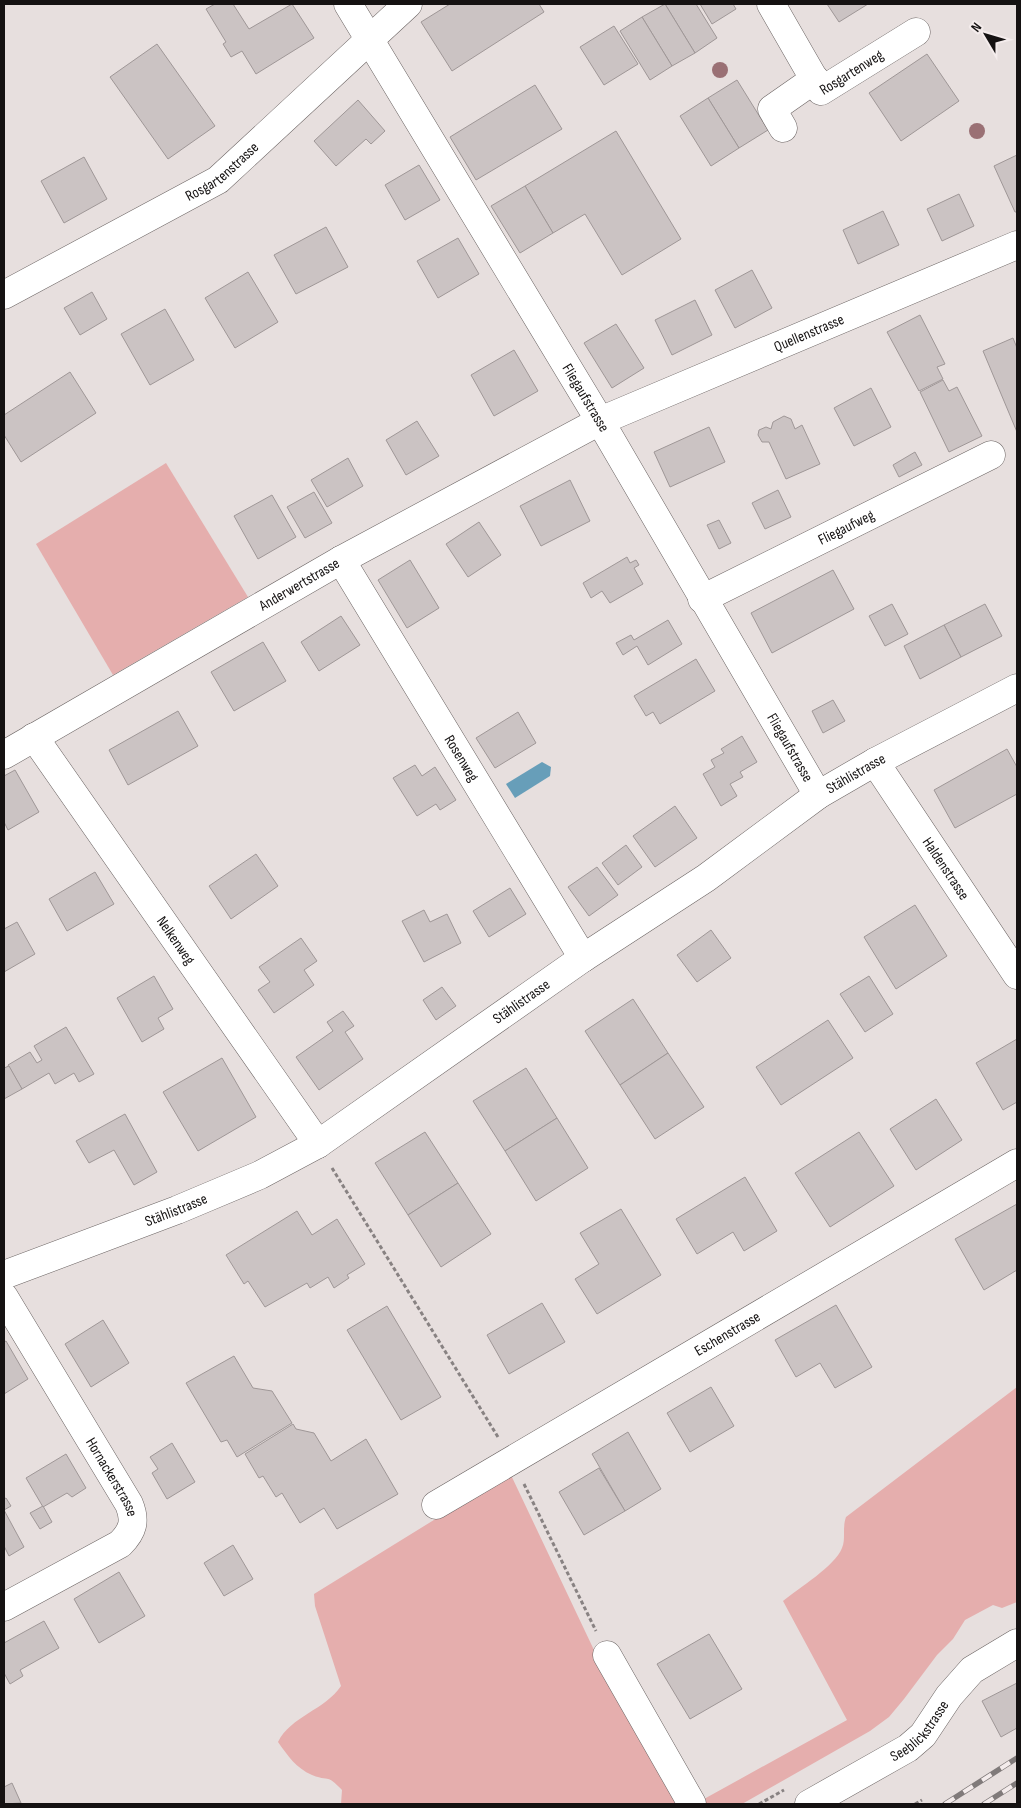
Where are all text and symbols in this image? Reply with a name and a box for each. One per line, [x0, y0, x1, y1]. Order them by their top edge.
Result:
north arrow [961, 10, 1011, 60]
text: N [967, 19, 985, 35]
street label: Rosgartenweg [816, 46, 887, 100]
street label: Rosgartenstrasse [182, 138, 263, 206]
street label: Quellenstrasse [771, 310, 847, 356]
street label: Fliegaufstrasse [558, 360, 613, 435]
street label: Fliegaufweg [815, 506, 878, 550]
street label: Anderwertstrasse [255, 554, 343, 616]
street label: Fliegaufstrasse [762, 710, 817, 785]
street label: Rosenweg [440, 732, 483, 785]
street label: Stählistrasse [823, 749, 889, 798]
street label: Haldenstrasse [918, 834, 973, 904]
street label: Nelkenweg [152, 913, 199, 969]
street label: Stählistrasse [489, 975, 554, 1028]
street label: Stählistrasse [142, 1189, 210, 1231]
street label: Eschenstrasse [691, 1307, 764, 1361]
street label: Hornackerstrasse [81, 1434, 141, 1518]
street label: Seeblickstrasse [887, 1697, 953, 1766]

